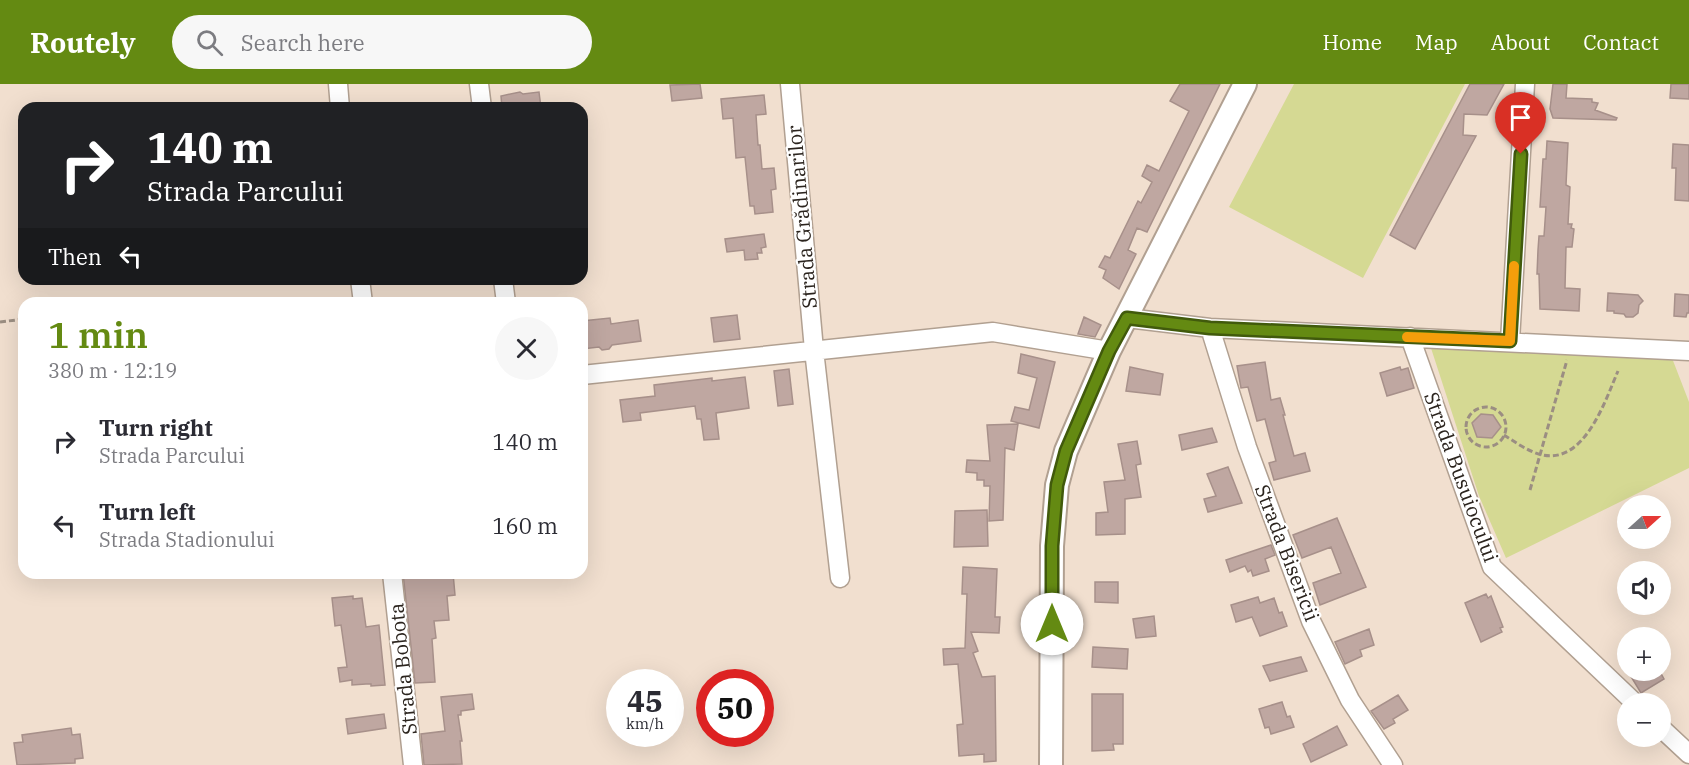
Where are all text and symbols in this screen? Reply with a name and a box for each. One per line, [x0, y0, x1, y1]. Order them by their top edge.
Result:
search box [172, 15, 592, 69]
text: Routely [30, 24, 136, 61]
icon: search [193, 26, 226, 59]
text: Search here [241, 28, 365, 57]
text: Home [1322, 28, 1382, 56]
text: Map [1415, 28, 1458, 56]
text: About [1491, 28, 1550, 56]
text: Contact [1583, 28, 1659, 56]
pin [1495, 92, 1546, 154]
icon: arrive [1504, 101, 1537, 134]
text: 140 m [147, 120, 273, 175]
street label: Strada Grădinarilor [780, 124, 823, 310]
icon: right [48, 126, 126, 204]
text: Strada Parcului [147, 173, 344, 208]
icon: left [114, 240, 147, 273]
text: Then [48, 242, 102, 271]
text: 1 min [48, 311, 148, 358]
button: close [495, 317, 558, 380]
text: 380 m · 12:19 [48, 357, 177, 384]
street label: Strada Busuiocului [1418, 388, 1505, 566]
text: Turn right [99, 413, 213, 442]
icon: right [48, 425, 81, 458]
text: 140 m [492, 427, 558, 456]
text: Strada Parcului [99, 442, 245, 469]
street label: Strada Bisericii [1249, 480, 1326, 625]
north arrow [1617, 495, 1671, 549]
map controls [1617, 495, 1671, 747]
text: Turn left [99, 497, 195, 526]
icon: left [48, 509, 81, 542]
text: 160 m [492, 511, 558, 540]
text: Strada Stadionului [99, 526, 275, 553]
button: sound [1617, 561, 1671, 615]
position arrow [1020, 592, 1084, 656]
street label: Strada Bobota [382, 602, 423, 736]
button: + [1617, 627, 1671, 681]
speed limit sign: 50 [696, 669, 774, 747]
text: 45 [627, 681, 663, 720]
button: − [1617, 693, 1671, 747]
text: km/h [626, 714, 664, 733]

